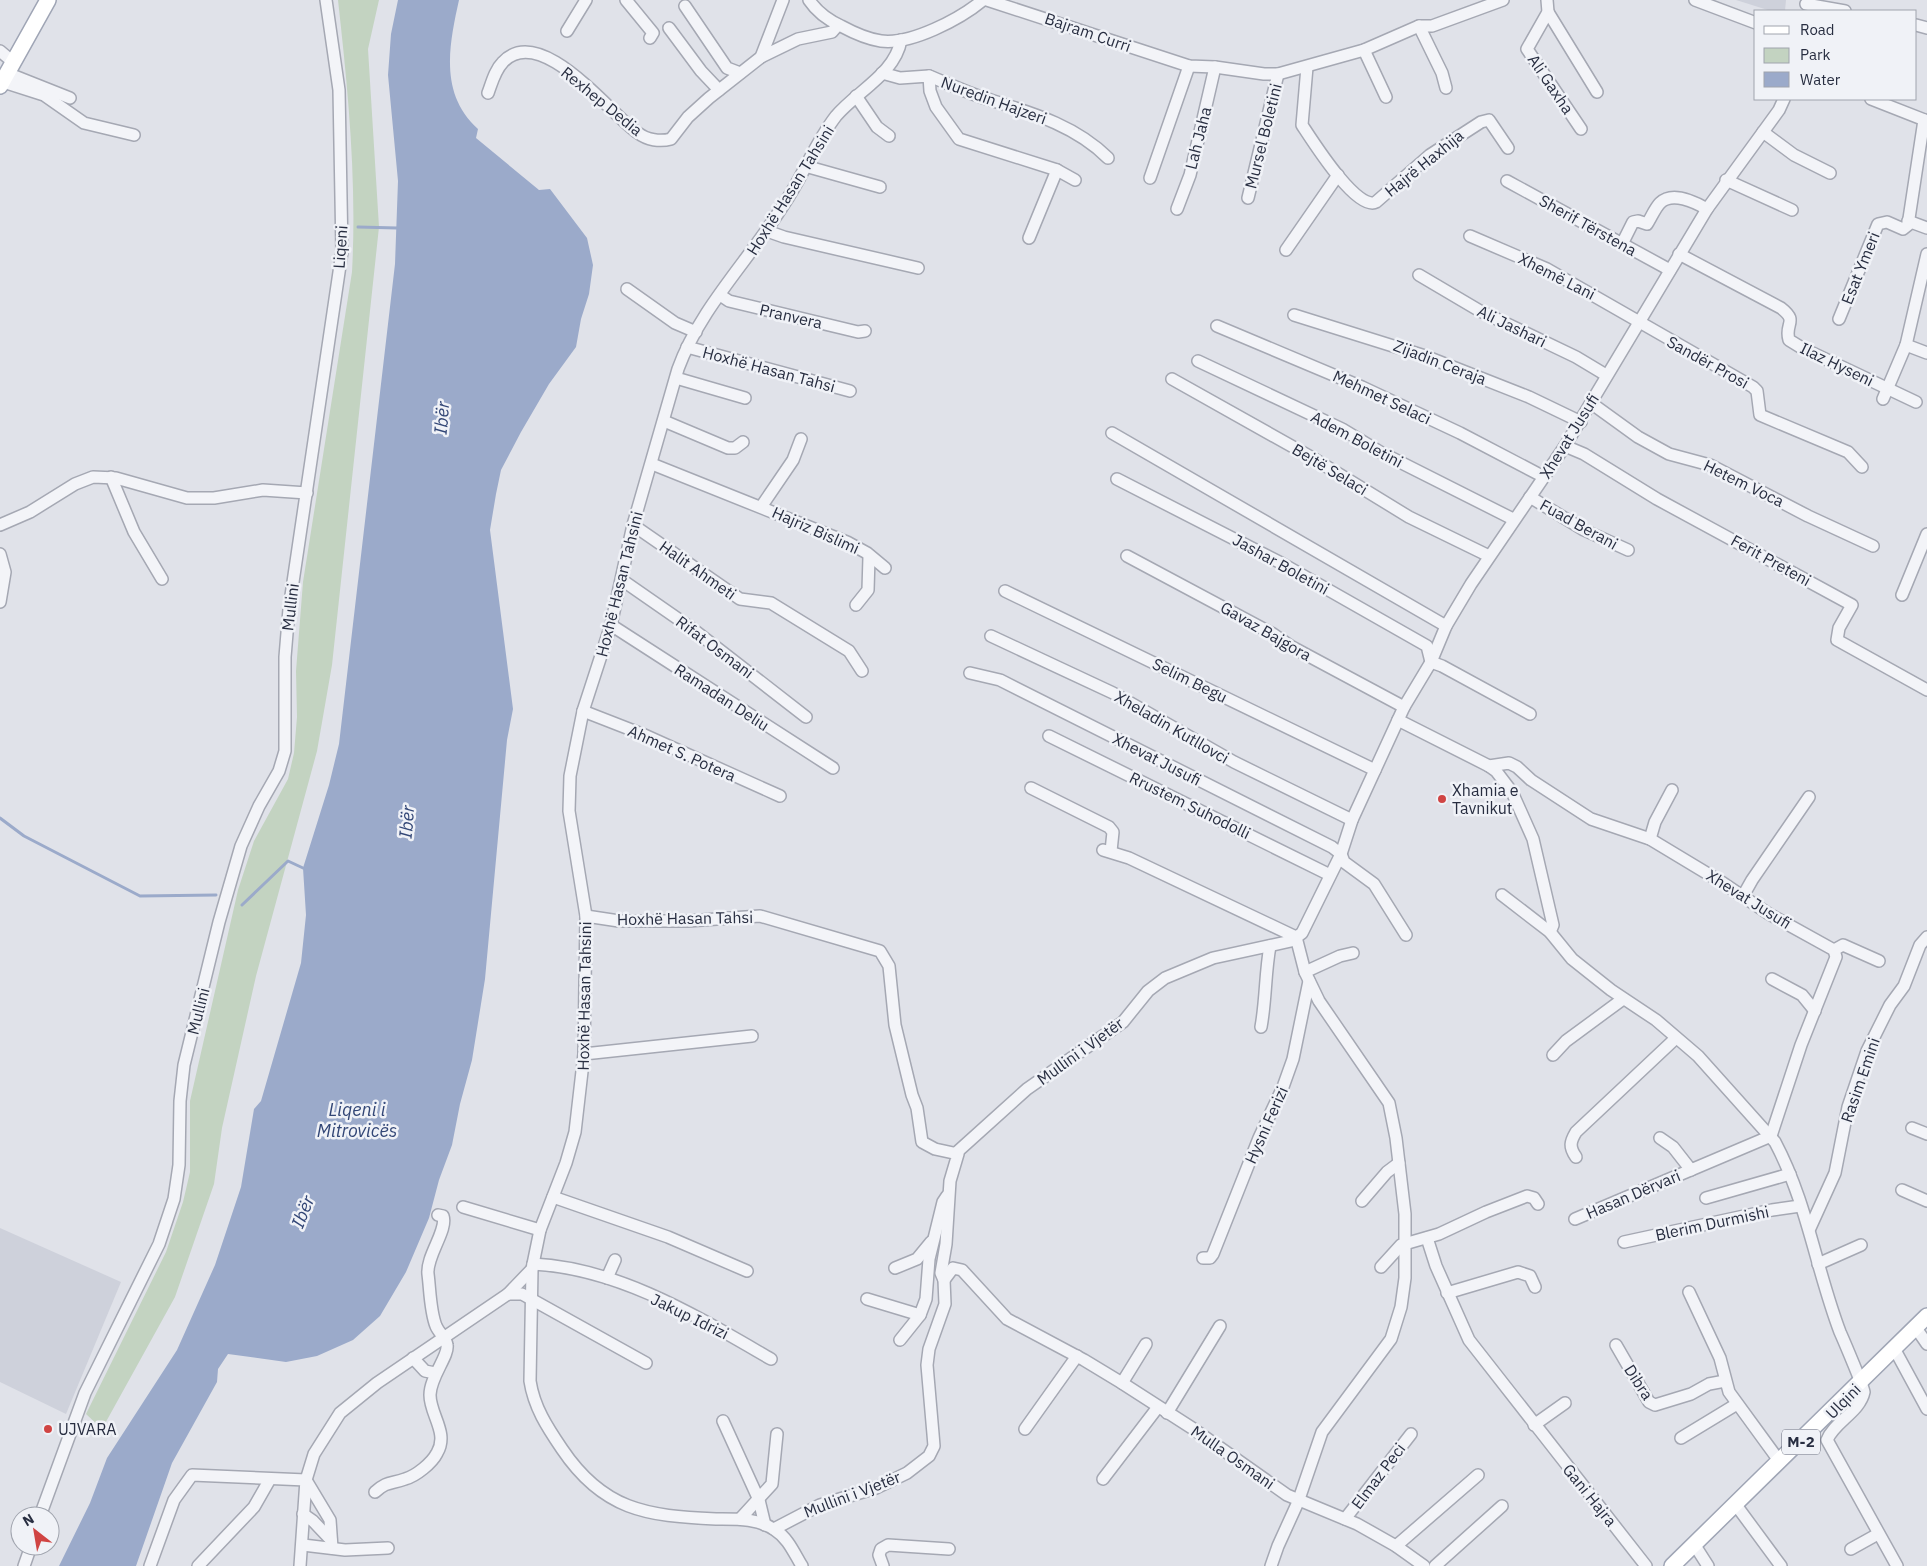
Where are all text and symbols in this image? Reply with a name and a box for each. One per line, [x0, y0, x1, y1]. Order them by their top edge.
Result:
street label: Bajram Curri [1042, 8, 1134, 56]
legend [1754, 10, 1917, 100]
text: Road [1800, 20, 1835, 39]
text: Park [1800, 45, 1830, 64]
street label: Ali Gaxha [1524, 50, 1578, 118]
street label: Rexhep Dedia [557, 62, 647, 140]
text: Water [1800, 70, 1841, 89]
street label: Nuredin Hajzeri [938, 72, 1050, 128]
street label: Mursel Boletini [1240, 81, 1286, 191]
street label: Lah Jaha [1181, 104, 1216, 171]
street label: Hoxhë Hasan Tahsini [742, 121, 838, 259]
street label: Hajrë Haxhija [1380, 125, 1468, 201]
street label: Sherif Tërstena [1536, 190, 1641, 260]
street label: Liqeni [329, 225, 351, 269]
street label: Esat Ymeri [1836, 229, 1884, 307]
street label: Xhemë Lani [1515, 248, 1599, 304]
street label: Pranvera [758, 299, 825, 333]
street label: Ali Jashari [1474, 301, 1550, 351]
street label: Sandër Prosi [1663, 331, 1753, 393]
street label: Zijadin Ceraja [1391, 335, 1490, 389]
street label: Ilaz Hyseni [1797, 338, 1877, 390]
street label: Hoxhë Hasan Tahsi [701, 342, 837, 396]
street label: Mehmet Selaci [1330, 366, 1434, 428]
street label: Xhevat Jusufi [1535, 390, 1603, 482]
water label: Ibër [429, 400, 454, 435]
street label: Adem Boletini [1308, 406, 1406, 472]
street label: Bejtë Selaci [1289, 439, 1371, 499]
street label: Hetem Voca [1701, 455, 1788, 511]
street label: Fuad Berani [1537, 494, 1621, 554]
street label: Hajriz Bislimi [769, 502, 863, 558]
street label: Hoxhë Hasan Tahsini [591, 509, 647, 659]
street label: Jashar Boletini [1229, 529, 1333, 599]
street label: Ferit Preteni [1728, 530, 1814, 590]
street label: Halit Ahmeti [656, 536, 740, 604]
street label: Mullini [277, 582, 303, 632]
street label: Gavaz Bajgora [1217, 597, 1315, 665]
street label: Rifat Osmani [672, 611, 758, 683]
street label: Selim Begu [1149, 653, 1231, 707]
street label: Ramadan Deliu [671, 659, 773, 735]
street label: Xheladin Kutllovci [1111, 686, 1233, 768]
street label: Ahmet S. Potera [625, 720, 739, 786]
street label: Xhevat Jusufi [1110, 728, 1204, 790]
street label: Rrustem Suhodolli [1126, 767, 1254, 843]
place label: Xhamia e Tavnikut [1452, 780, 1519, 818]
marker: Xhamia e Tavnikut [1436, 793, 1448, 805]
water label: Ibër [394, 804, 419, 839]
street label: Xhevat Jusufi [1703, 865, 1795, 933]
street label: Hoxhë Hasan Tahsi [617, 907, 753, 929]
street label: Hoxhë Hasan Tahsini [573, 921, 595, 1071]
street label: Mullini [183, 985, 213, 1037]
street label: Mullini i Vjetër [1033, 1013, 1127, 1089]
street label: Rasim Emini [1836, 1035, 1884, 1125]
street label: Hysni Ferizi [1240, 1083, 1292, 1167]
water label: Liqeni i Mitrovicës [317, 1098, 397, 1142]
street label: Hasan Dërvari [1583, 1165, 1683, 1223]
water label: Ibër [286, 1192, 320, 1231]
street label: Blerim Durmishi [1653, 1201, 1771, 1245]
street label: Jakup Idrizi [648, 1289, 732, 1343]
street label: Dibra [1620, 1360, 1658, 1404]
street label: Ulqini [1821, 1379, 1865, 1423]
place label: UJVARA [58, 1419, 117, 1439]
street label: Mulla Osmani [1187, 1421, 1279, 1493]
marker: UJVARA [42, 1423, 54, 1435]
road number: M-2 [1782, 1430, 1820, 1454]
street label: Elmaz Peci [1347, 1439, 1409, 1513]
street label: Gani Hajra [1559, 1460, 1622, 1531]
street label: Mullini i Vjetër [801, 1466, 903, 1522]
north arrow [10, 1506, 60, 1556]
text: N [19, 1510, 37, 1530]

